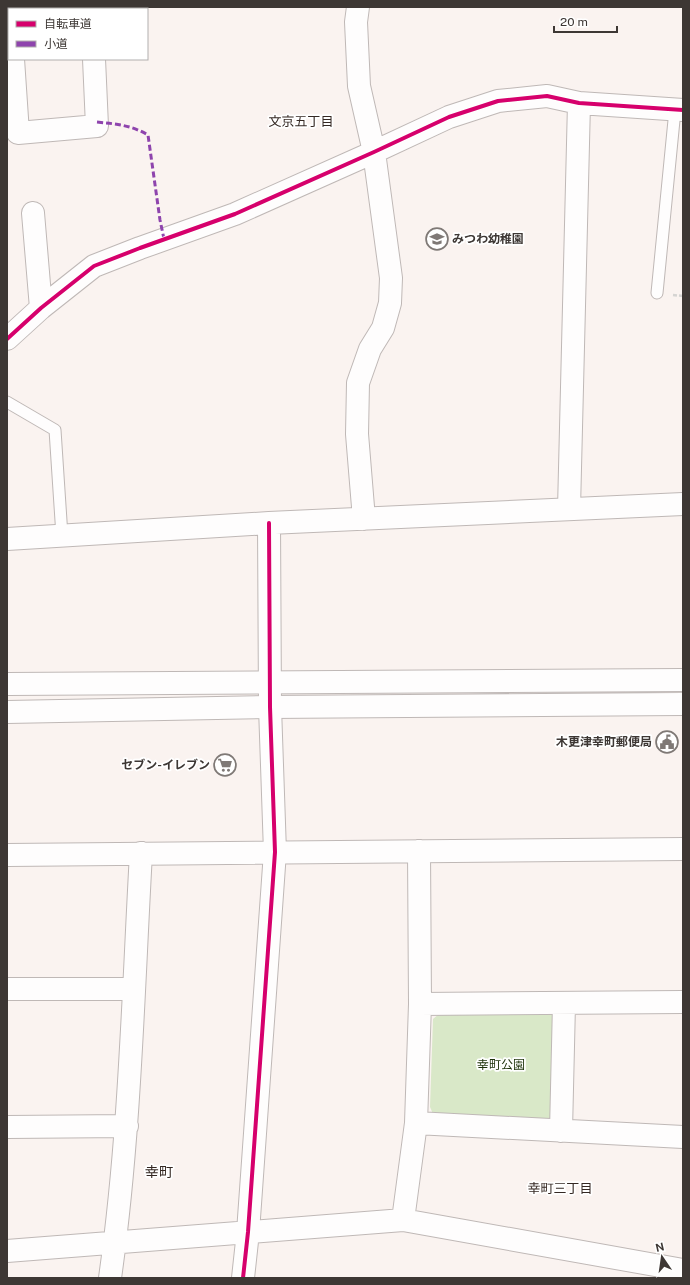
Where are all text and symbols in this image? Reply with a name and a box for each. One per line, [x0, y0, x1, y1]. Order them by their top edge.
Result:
legend [8, 8, 148, 60]
scale bar [554, 8, 617, 34]
text: 20 m [560, 15, 588, 29]
text: 自転車道 [44, 17, 92, 31]
text: 小道 [44, 37, 68, 51]
district label: 文京五丁目 [268, 114, 334, 129]
school or university icon: みつわ幼稚園 [424, 226, 450, 252]
place label: みつわ幼稚園 [452, 232, 524, 246]
public building icon: 木更津幸町郵便局 [654, 729, 680, 755]
place label: 木更津幸町郵便局 [556, 735, 652, 749]
supermarket icon: セブン-イレブン [212, 752, 238, 778]
place label: セブン-イレブン [121, 758, 210, 772]
park label: 幸町公園 [477, 1058, 525, 1072]
district label: 幸町 [145, 1164, 173, 1180]
district label: 幸町三丁目 [527, 1181, 593, 1196]
north arrow [642, 1237, 682, 1277]
text: N [654, 1240, 665, 1254]

